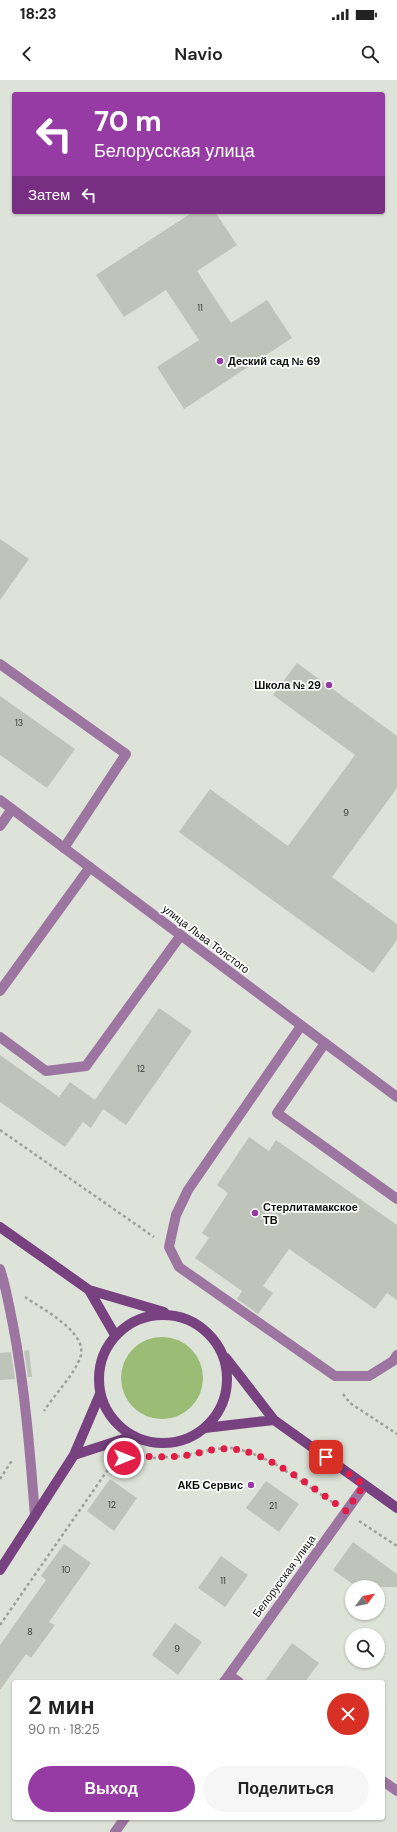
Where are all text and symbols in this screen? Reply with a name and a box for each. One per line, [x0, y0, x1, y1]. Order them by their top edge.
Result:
text: 18:23 [20, 4, 56, 24]
text: Navio [174, 42, 223, 66]
icon: back [16, 43, 38, 65]
icon: search [359, 43, 381, 65]
text: 70 m [94, 103, 162, 140]
icon: left [28, 108, 80, 160]
text: Белорусская улица [94, 139, 255, 163]
icon: left [78, 184, 100, 206]
text: Затем [28, 185, 70, 205]
house number: 11 [197, 302, 203, 314]
place label: Деский сад № 69 [228, 354, 320, 368]
marker: Деский сад № 69 [215, 356, 225, 366]
place label: Школа № 29 [254, 678, 321, 692]
marker: Школа № 29 [324, 680, 334, 690]
house number: 13 [15, 717, 23, 729]
house number: 9 [343, 807, 349, 819]
street label: улица Льва Толстого [160, 902, 252, 976]
house number: 12 [137, 1063, 145, 1075]
place label: Стерлитамакское ТВ [263, 1200, 358, 1227]
marker: Стерлитамакское ТВ [250, 1208, 260, 1218]
position arrow [103, 1437, 145, 1479]
pin [309, 1440, 343, 1474]
icon: arrive [315, 1446, 337, 1468]
place label: АКБ Сервис [177, 1478, 243, 1492]
marker: АКБ Сервис [246, 1480, 256, 1490]
house number: 12 [108, 1499, 116, 1511]
house number: 21 [269, 1500, 277, 1512]
street label: Белорусская улица [249, 1531, 319, 1620]
house number: 10 [62, 1564, 70, 1576]
house number: 11 [220, 1575, 226, 1587]
north arrow [345, 1580, 385, 1620]
map controls [345, 1580, 385, 1668]
house number: 8 [27, 1626, 33, 1638]
button: search [345, 1628, 385, 1668]
house number: 9 [174, 1643, 180, 1655]
text: 2 мин [28, 1690, 95, 1721]
button: close [327, 1693, 369, 1735]
text: 90 m · 18:25 [28, 1721, 100, 1738]
button: Выход [28, 1766, 195, 1812]
button: Поделиться [203, 1766, 369, 1812]

